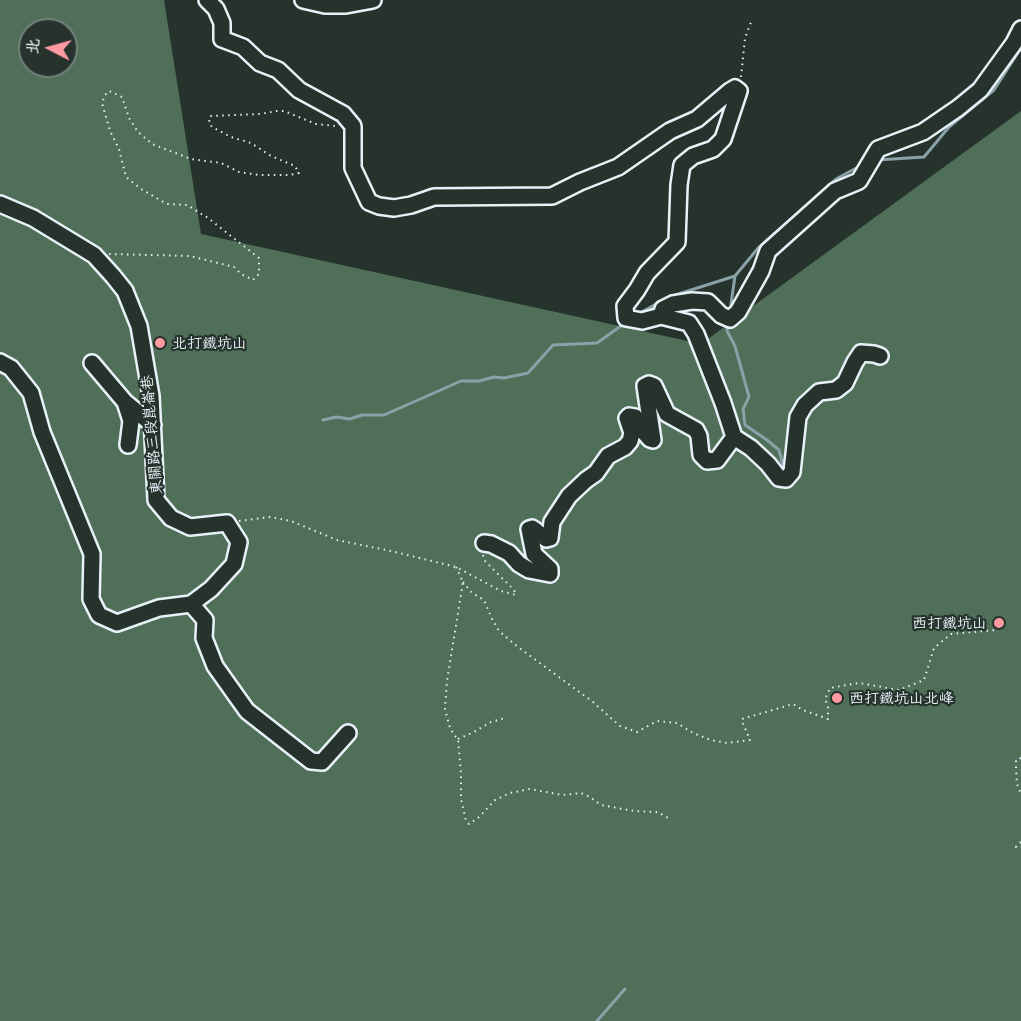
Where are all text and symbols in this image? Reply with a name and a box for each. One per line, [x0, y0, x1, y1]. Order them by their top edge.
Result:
north arrow [18, 18, 78, 78]
text: 北 [20, 37, 43, 55]
place label: 北打鐵坑山 [172, 334, 247, 352]
marker: 北打鐵坑山 [153, 336, 167, 350]
street label: 東關路三段崑崙巷 [138, 374, 166, 496]
place label: 西打鐵坑山 [912, 614, 987, 632]
marker: 西打鐵坑山 [992, 616, 1006, 630]
place label: 西打鐵坑山北峰 [849, 689, 954, 707]
marker: 西打鐵坑山北峰 [830, 691, 844, 705]

